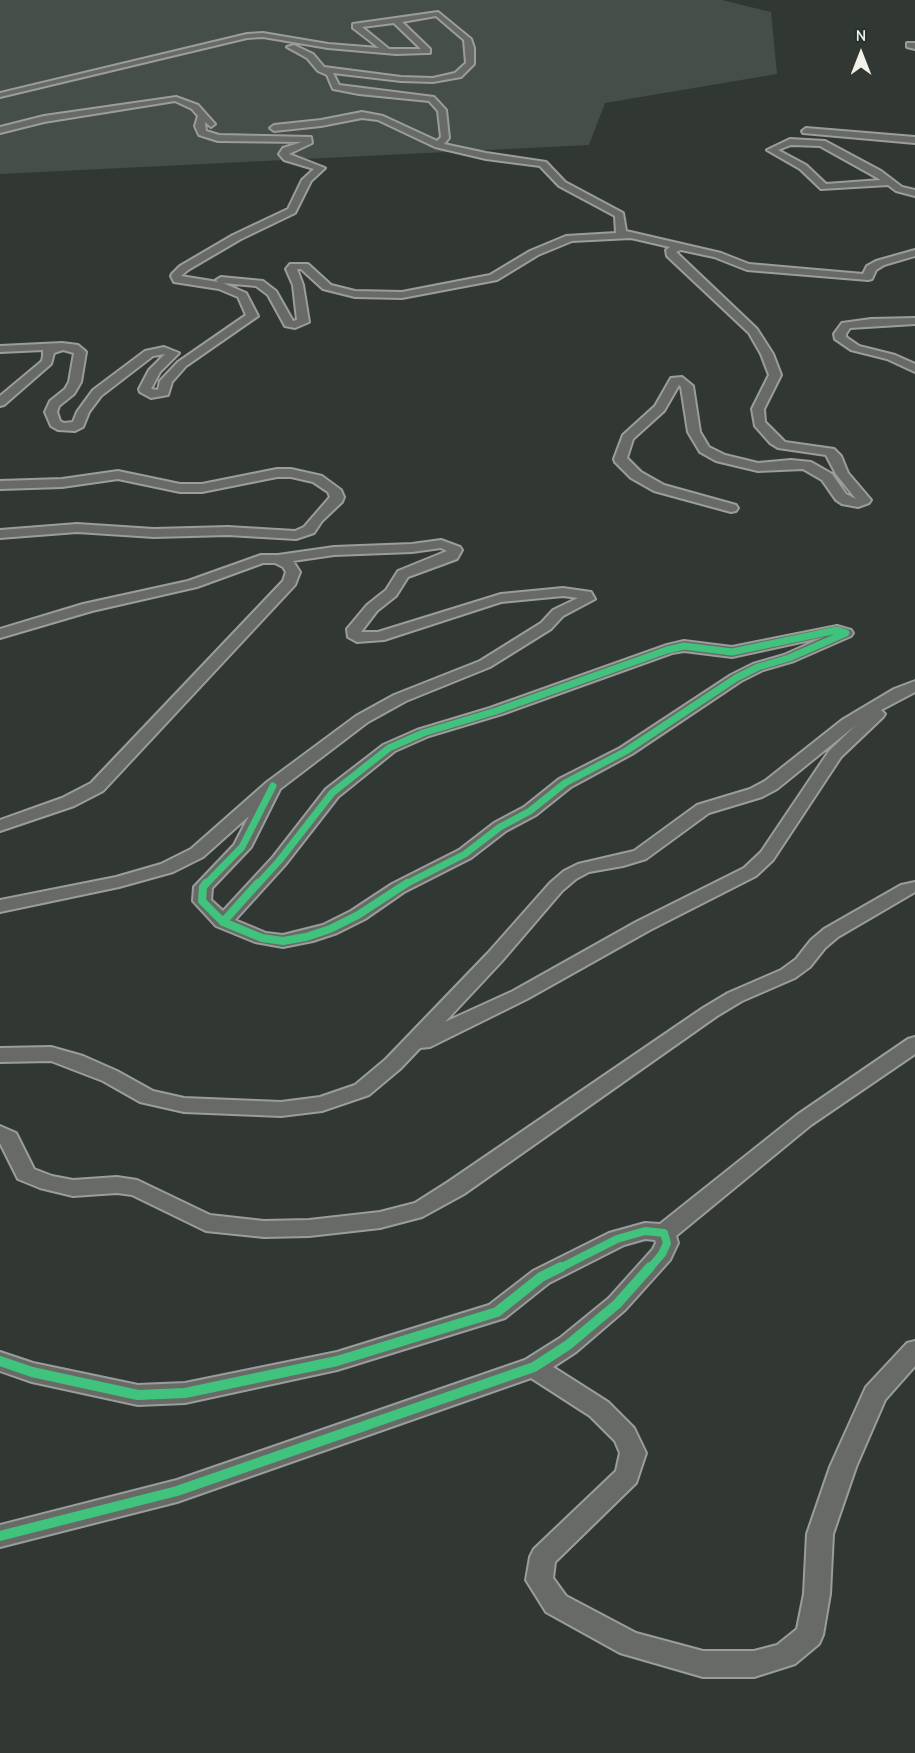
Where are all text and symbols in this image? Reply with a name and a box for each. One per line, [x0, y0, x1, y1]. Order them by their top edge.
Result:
north arrow [831, 24, 891, 84]
text: N [856, 27, 866, 45]

